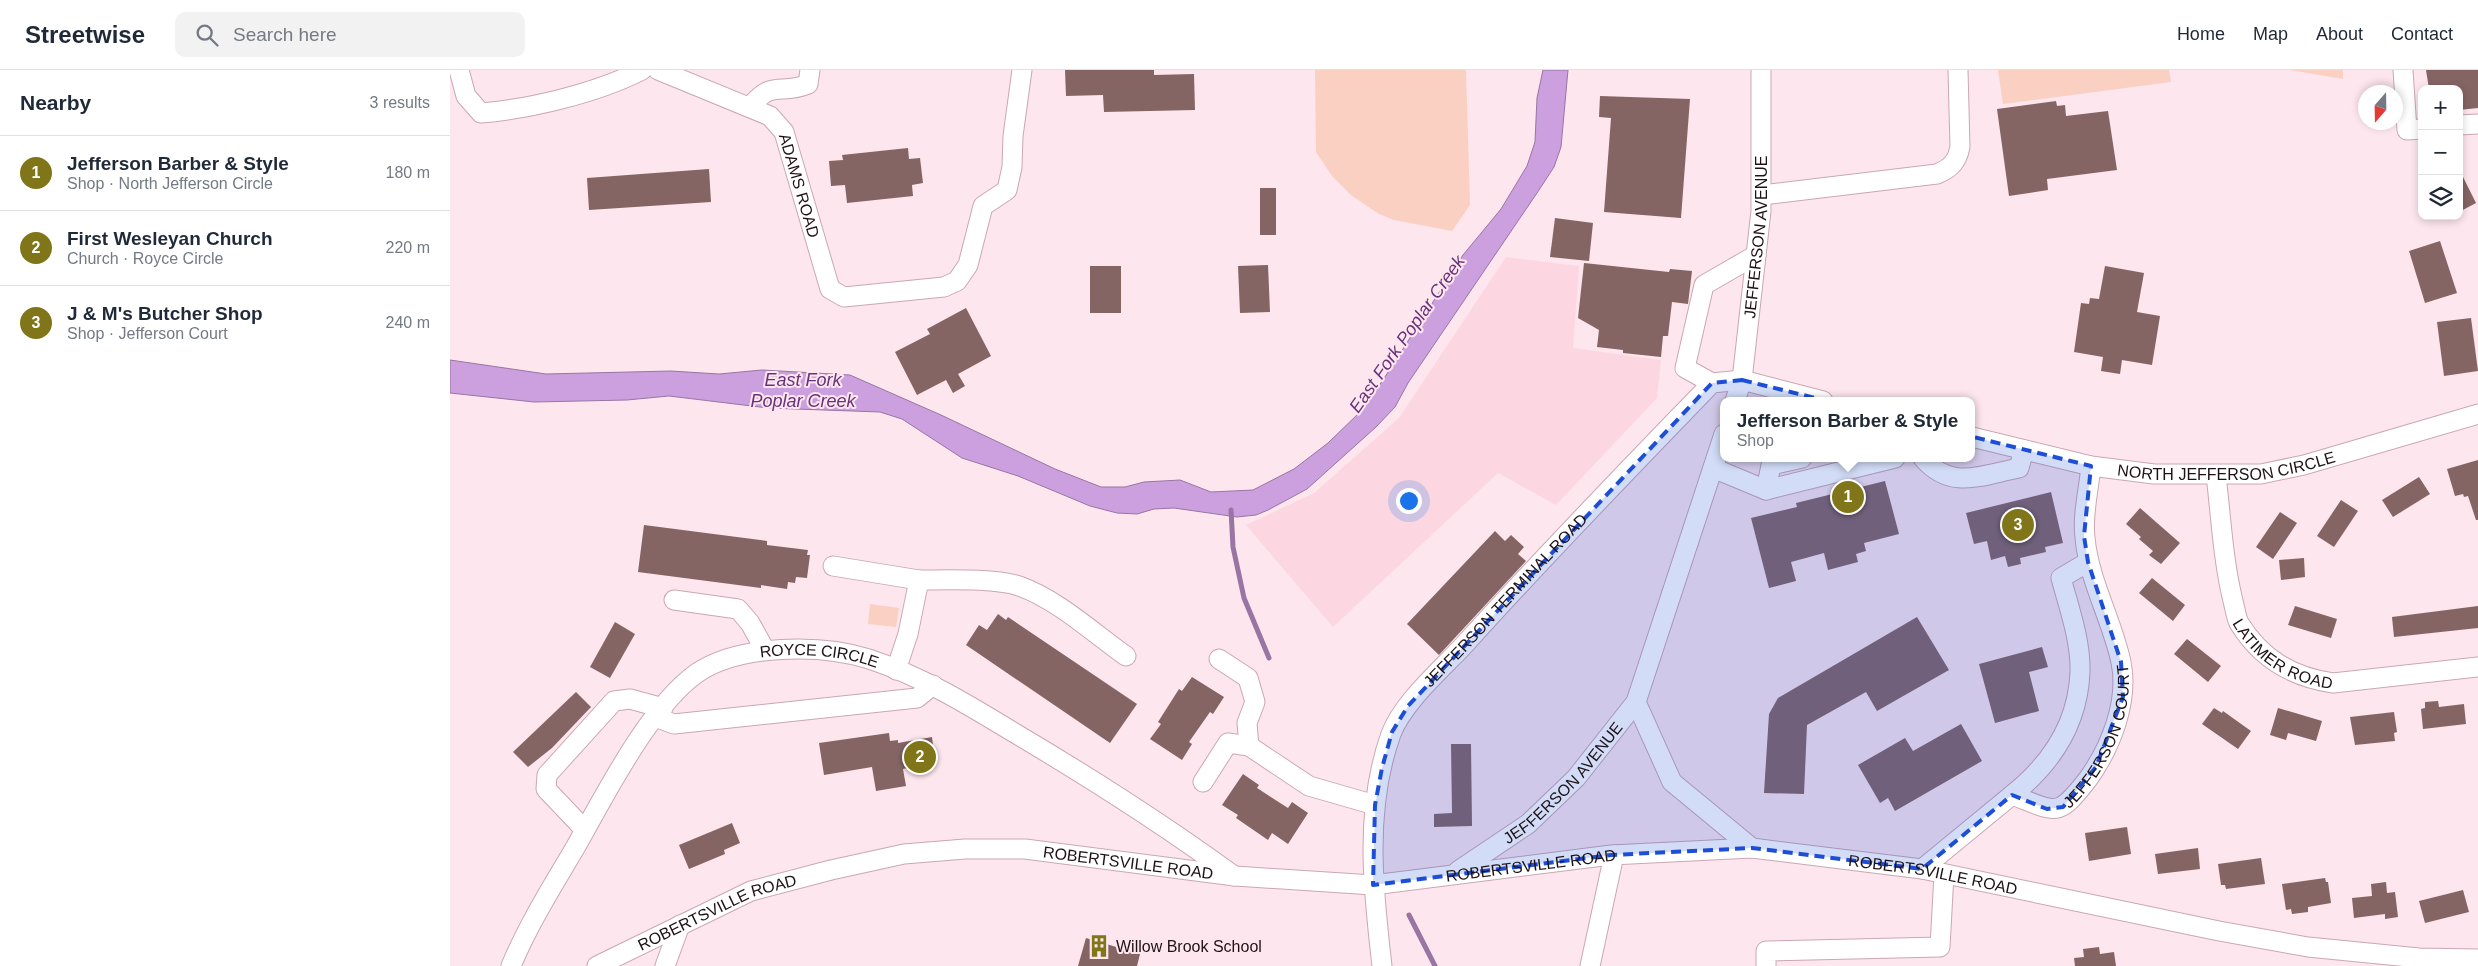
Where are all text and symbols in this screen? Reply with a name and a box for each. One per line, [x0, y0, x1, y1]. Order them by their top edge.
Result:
search box [175, 12, 525, 57]
text: Streetwise [25, 21, 145, 48]
icon: search [193, 21, 221, 49]
text: Search here [233, 24, 337, 45]
text: Home [2177, 24, 2225, 44]
text: Map [2253, 24, 2288, 44]
text: About [2316, 24, 2363, 44]
text: Contact [2391, 24, 2453, 44]
north arrow [2358, 85, 2403, 130]
map controls [2418, 85, 2463, 220]
button: + [2418, 85, 2463, 130]
text: Nearby [20, 91, 91, 114]
text: 3 results [370, 94, 430, 111]
button: − [2418, 130, 2463, 175]
street label: ADAMS ROAD [776, 131, 823, 239]
text: Jefferson Barber & Style [67, 153, 289, 174]
street label: JEFFERSON AVENUE [1741, 156, 1770, 319]
text: 1 [32, 164, 40, 181]
text: 180 m [386, 164, 430, 181]
text: Shop · North Jefferson Circle [67, 175, 273, 192]
button: layers [2418, 175, 2463, 220]
text: First Wesleyan Church [67, 228, 273, 249]
text: 2 [32, 239, 40, 256]
text: 220 m [386, 239, 430, 256]
text: Church · Royce Circle [67, 250, 223, 267]
water label: East Fork Poplar Creek [1345, 251, 1469, 416]
text: J & M's Butcher Shop [67, 303, 263, 324]
text: 3 [32, 314, 40, 331]
text: 240 m [386, 314, 430, 331]
text: Shop · Jefferson Court [67, 325, 228, 342]
water label: East Fork Poplar Creek [750, 370, 857, 411]
popup [1720, 397, 1975, 462]
text: Jefferson Barber & Style [1737, 410, 1958, 431]
text: Shop [1737, 432, 1774, 449]
street label: NORTH JEFFERSON CIRCLE [2117, 448, 2337, 483]
pin: 1 [1832, 478, 1864, 516]
your location [1396, 488, 1422, 514]
pin: 3 [2002, 506, 2034, 544]
street label: JEFFERSON TERMINAL ROAD [1420, 510, 1590, 690]
street label: LATIMER ROAD [2230, 616, 2334, 691]
street label: ROYCE CIRCLE [759, 641, 881, 670]
street label: JEFFERSON COURT [2060, 663, 2132, 811]
street label: JEFFERSON AVENUE [1500, 719, 1625, 847]
pin: 2 [904, 738, 936, 776]
street label: ROBERTSVILLE ROAD [1042, 843, 1214, 882]
street label: ROBERTSVILLE ROAD [1445, 846, 1617, 884]
street label: ROBERTSVILLE ROAD [1848, 851, 2019, 897]
street label: ROBERTSVILLE ROAD [635, 871, 798, 953]
building icon: Willow Brook School [1086, 933, 1112, 959]
place label: Willow Brook School [1116, 938, 1262, 955]

